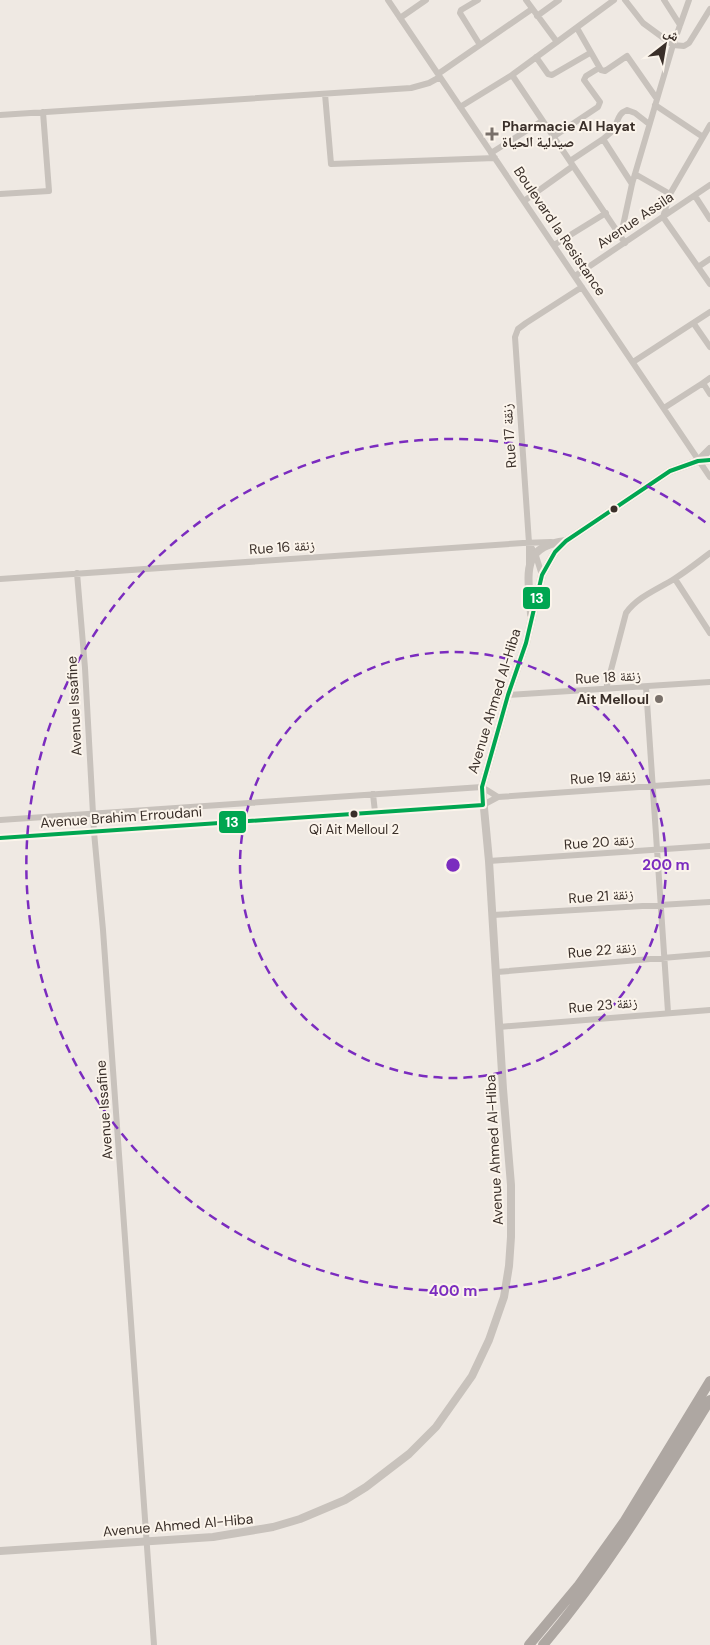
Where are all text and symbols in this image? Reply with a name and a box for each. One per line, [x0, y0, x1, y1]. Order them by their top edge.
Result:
north arrow [640, 20, 690, 70]
text: ش [661, 22, 683, 45]
place label: Pharmacie Al Hayat صيدلية الحياة [502, 117, 636, 151]
marker: Pharmacie Al Hayat صيدلية الحياة [486, 128, 498, 140]
street label: Boulevard la Resistance [510, 163, 610, 299]
street label: Avenue Assila [593, 188, 677, 252]
street label: Rue 17 زنقة [498, 403, 520, 469]
unlabelled marker [609, 504, 619, 514]
street label: Rue 16 زنقة [248, 536, 316, 558]
line badge: 13 [522, 586, 551, 610]
text: 13 [530, 589, 544, 607]
street label: Avenue Ahmed Al-Hiba [463, 626, 525, 776]
street label: Avenue Issafine [62, 655, 86, 756]
street label: Rue 18 زنقة [575, 666, 641, 688]
place label: Ait Melloul [577, 690, 649, 708]
marker: Ait Melloul [653, 693, 665, 705]
street label: Rue 19 زنقة [569, 766, 637, 788]
street label: Avenue Brahim Erroudani [39, 802, 203, 832]
marker: Qi Ait Melloul 2 [349, 809, 359, 819]
line badge: 13 [218, 810, 247, 834]
text: 13 [225, 813, 239, 831]
place label: Qi Ait Melloul 2 [309, 821, 399, 838]
street label: Rue 20 زنقة [563, 831, 635, 853]
text: 200 m [642, 855, 690, 875]
centre of rings [444, 856, 462, 874]
street label: Rue 21 زنقة [568, 885, 634, 907]
street label: Rue 22 زنقة [567, 938, 637, 962]
street label: Rue 23 زنقة [568, 993, 638, 1017]
street label: Avenue Issafine [92, 1059, 116, 1161]
street label: Avenue Ahmed Al-Hiba [481, 1074, 507, 1226]
text: 400 m [429, 1281, 477, 1301]
street label: Avenue Ahmed Al-Hiba [102, 1509, 254, 1541]

